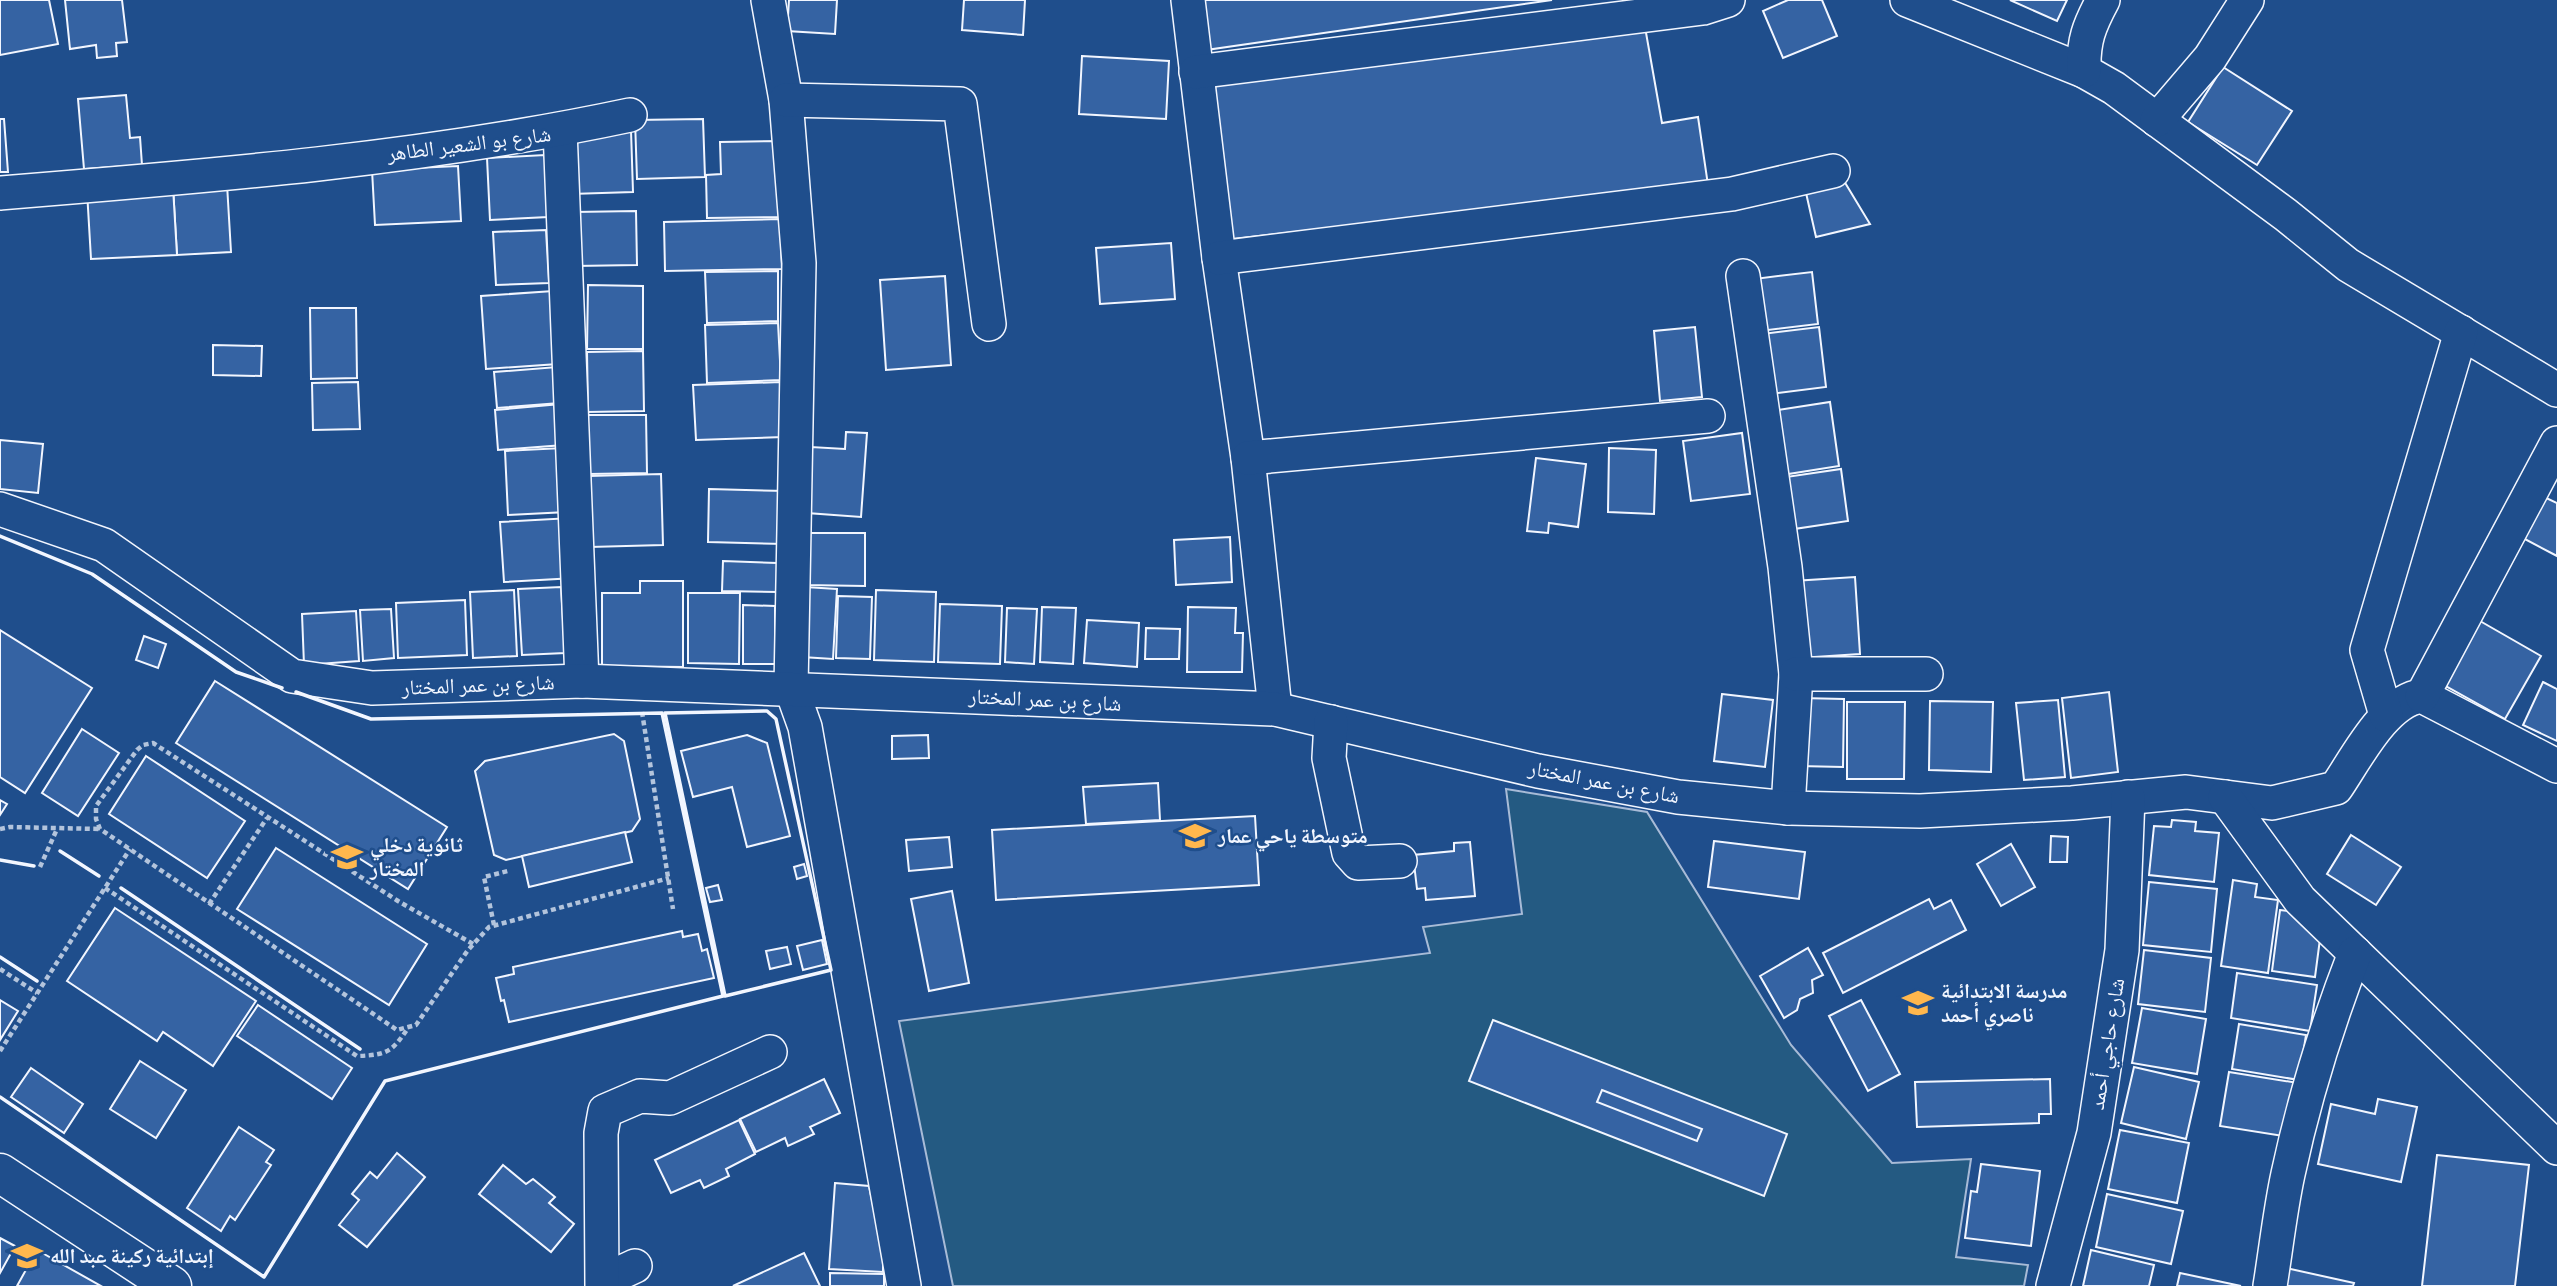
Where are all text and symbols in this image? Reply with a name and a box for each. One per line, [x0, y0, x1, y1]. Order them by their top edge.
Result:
street label: شارع بو الشعير الطاهر [385, 121, 553, 167]
street label: شارع بن عمر المختار [400, 669, 555, 701]
street label: شارع بن عمر المختار [967, 683, 1122, 717]
street label: شارع بن عمر المختار [1525, 754, 1682, 809]
school or university icon: متوسطة ياحي عمار [1178, 819, 1212, 853]
place label: متوسطة ياحي عمار [1217, 823, 1368, 852]
place label: ثانوية دخلي المختار [369, 832, 463, 881]
school or university icon: ثانوية دخلي المختار [330, 840, 364, 874]
street label: شارع حاجي أحمد [2084, 976, 2134, 1112]
place label: مدرسة الابتدائية ناصري أحمد [1941, 978, 2067, 1031]
school or university icon: مدرسة الابتدائية ناصري أحمد [1901, 986, 1935, 1020]
school or university icon: إبتدائية ركينة عبد الله [10, 1239, 44, 1273]
place label: إبتدائية ركينة عبد الله [50, 1243, 214, 1269]

